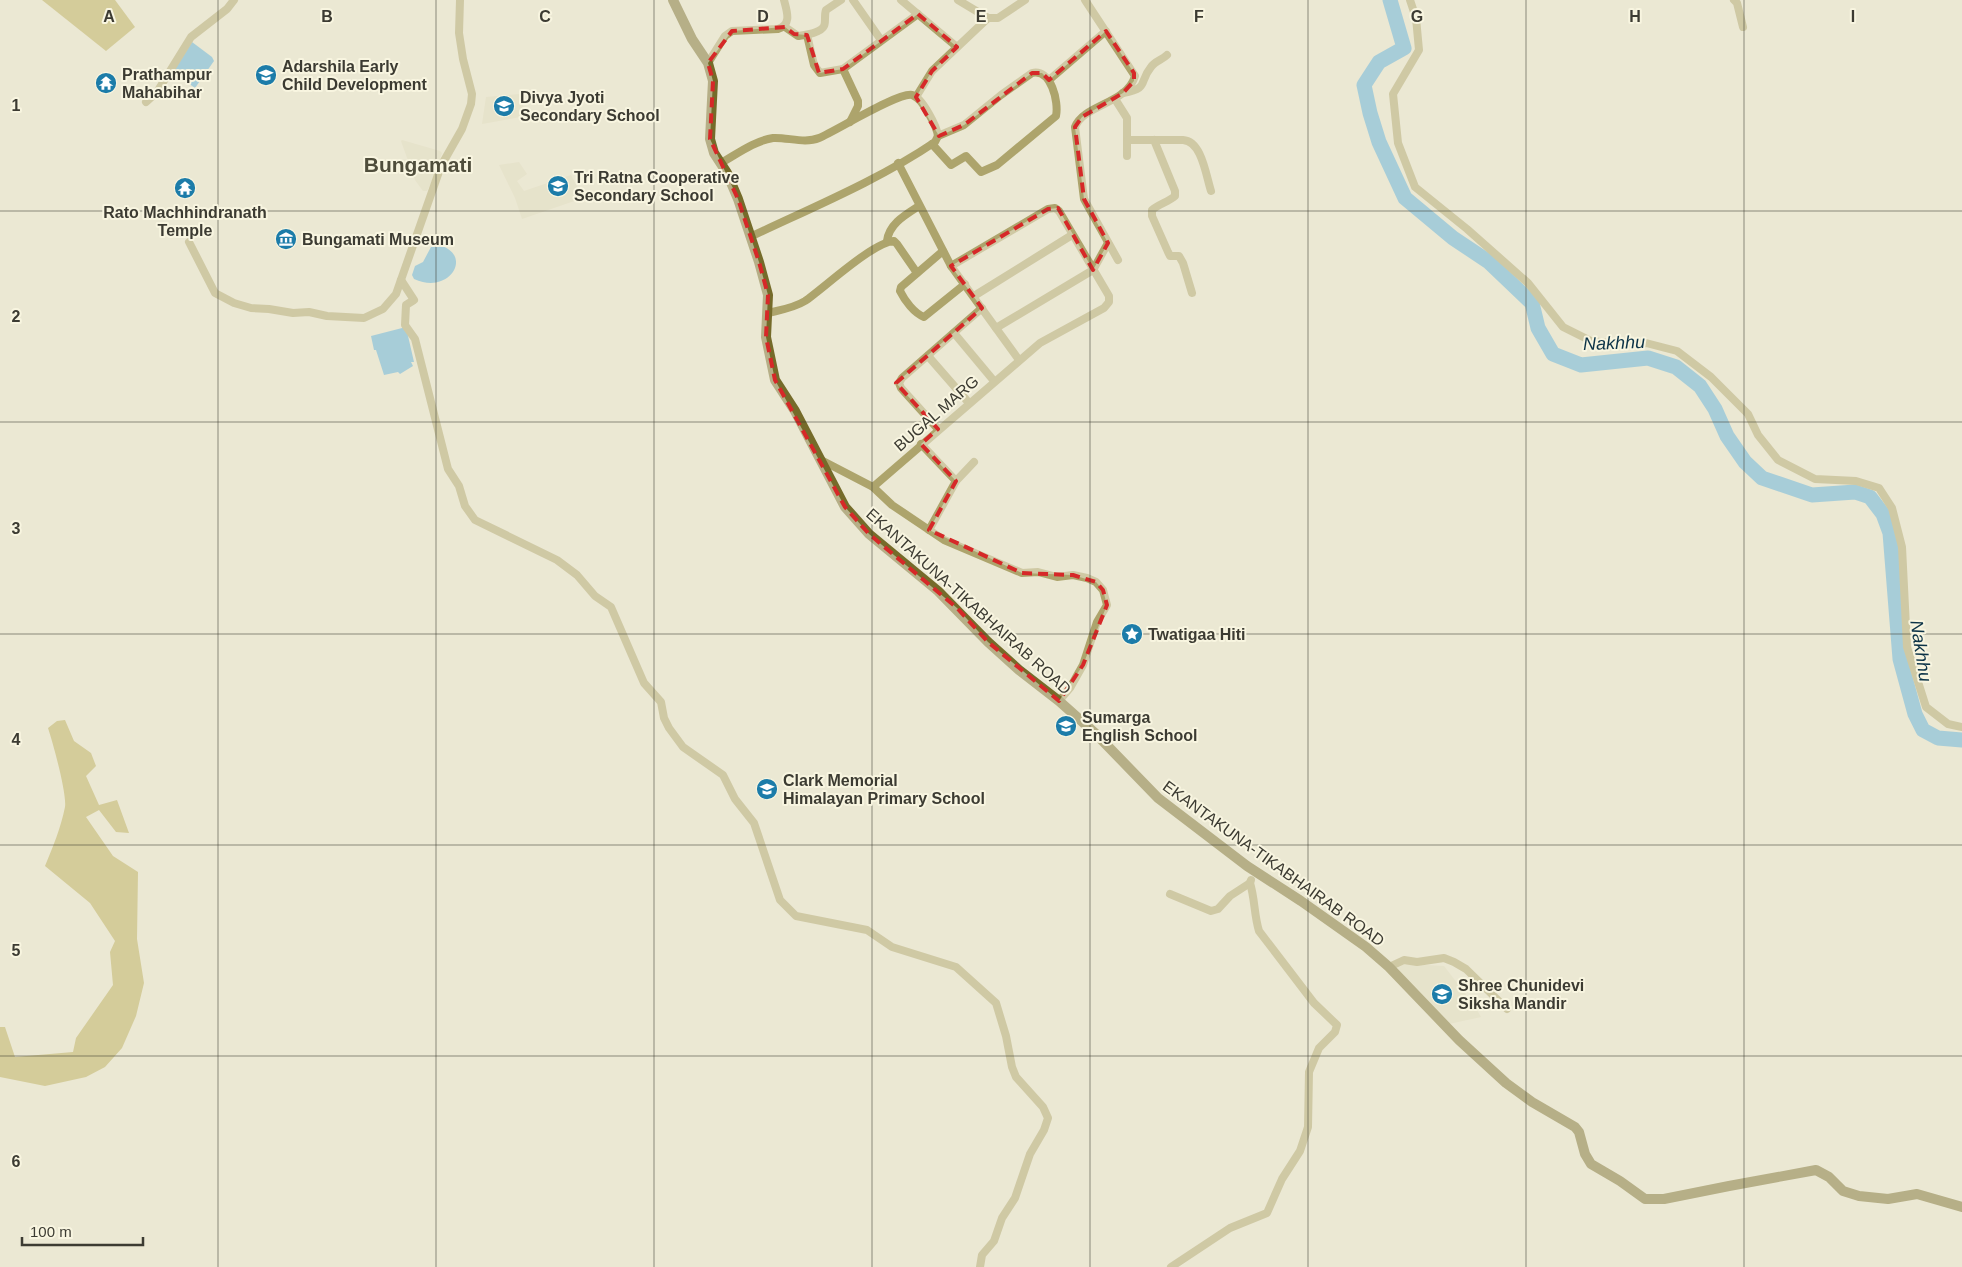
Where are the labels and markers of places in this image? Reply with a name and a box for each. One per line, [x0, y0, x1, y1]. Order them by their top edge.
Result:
place label: Adarshila Early Child Development [282, 58, 428, 93]
school or university icon: Adarshila Early Child Development [254, 63, 278, 87]
place label: Prathampur Mahabihar [122, 66, 212, 101]
temple icon: Prathampur Mahabihar [94, 71, 118, 95]
place label: Divya Jyoti Secondary School [520, 89, 660, 124]
school or university icon: Divya Jyoti Secondary School [492, 94, 516, 118]
place label: Tri Ratna Cooperative Secondary School [574, 169, 739, 204]
school or university icon: Tri Ratna Cooperative Secondary School [546, 174, 570, 198]
temple icon: Rato Machhindranath Temple [173, 176, 197, 200]
place label: Rato Machhindranath Temple [103, 204, 267, 239]
museum icon: Bungamati Museum [274, 227, 298, 251]
place label: Bungamati Museum [302, 231, 454, 248]
place icon: Twatigaa Hiti [1120, 622, 1144, 646]
place label: Twatigaa Hiti [1148, 626, 1246, 643]
place label: Sumarga English School [1082, 709, 1198, 744]
school or university icon: Sumarga English School [1054, 714, 1078, 738]
place label: Clark Memorial Himalayan Primary School [783, 772, 985, 807]
school or university icon: Clark Memorial Himalayan Primary School [755, 777, 779, 801]
place label: Shree Chunidevi Siksha Mandir [1458, 977, 1584, 1012]
school or university icon: Shree Chunidevi Siksha Mandir [1430, 982, 1454, 1006]

